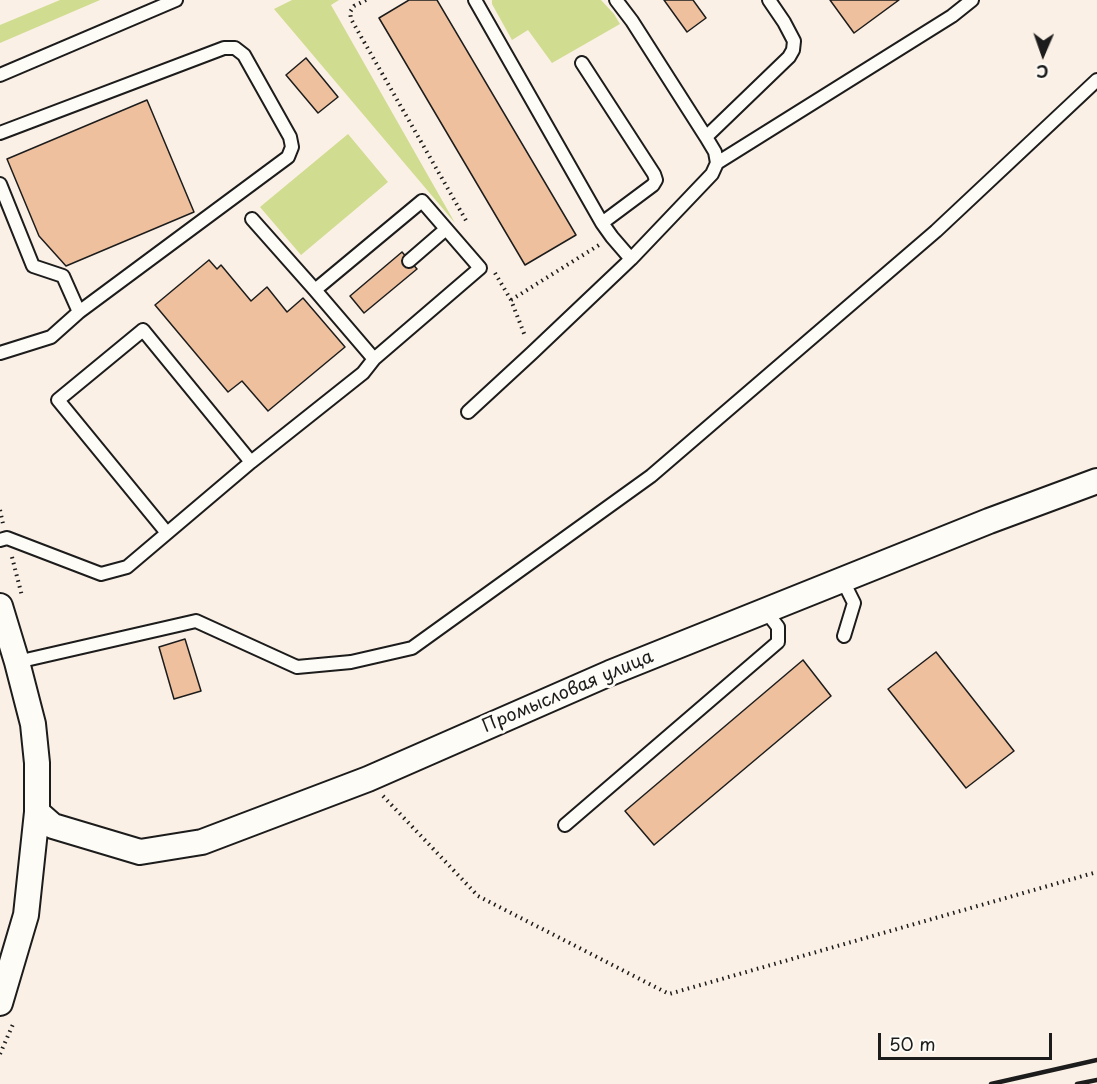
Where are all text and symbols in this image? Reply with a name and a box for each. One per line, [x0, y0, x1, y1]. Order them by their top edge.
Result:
north arrow [1013, 24, 1073, 84]
text: С [1036, 60, 1049, 84]
street label: Промысловая улица [479, 646, 657, 738]
scale bar [881, 1021, 1055, 1059]
text: 50 m [889, 1030, 936, 1057]

